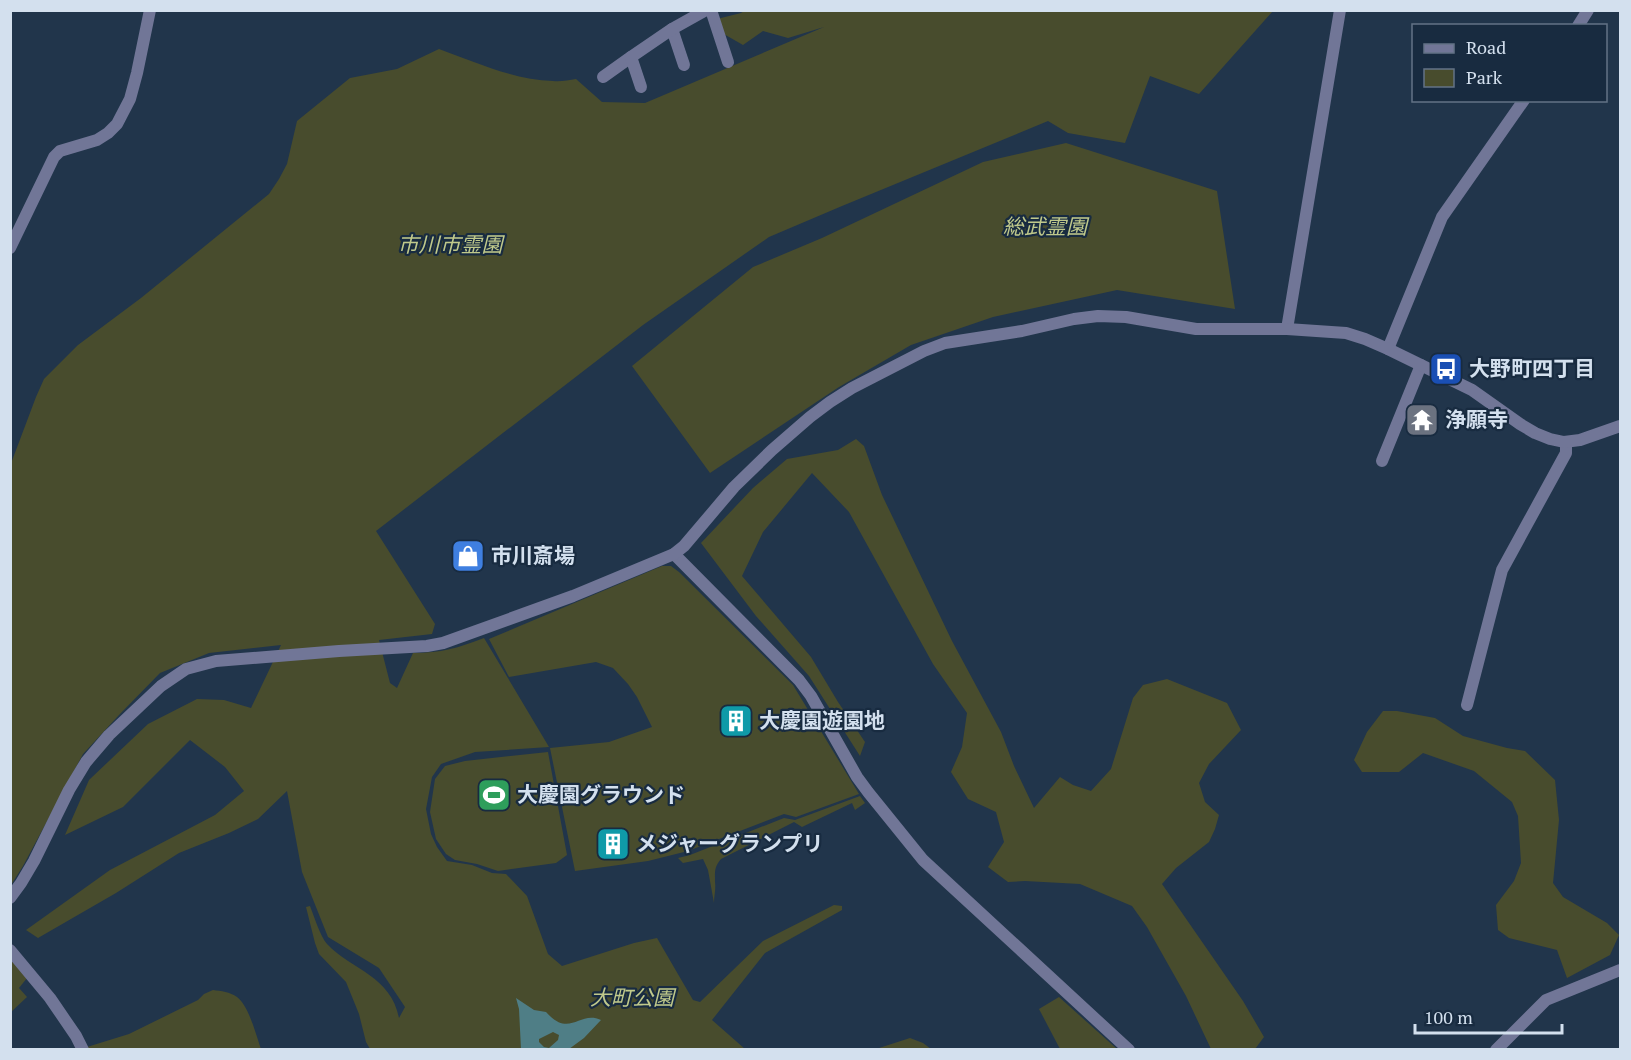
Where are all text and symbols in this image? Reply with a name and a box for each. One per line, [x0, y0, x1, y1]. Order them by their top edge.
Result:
legend [1412, 24, 1607, 102]
text: Road [1466, 35, 1506, 59]
text: Park [1466, 65, 1503, 89]
park label: 総武霊園 [1003, 212, 1090, 240]
park label: 市川市霊園 [398, 230, 505, 258]
bus stop icon: 大野町四丁目 [1428, 351, 1464, 387]
place label: 大野町四丁目 [1469, 354, 1595, 382]
temple icon: 浄願寺 [1404, 402, 1440, 438]
place label: 浄願寺 [1445, 405, 1508, 433]
shop icon: 市川斎場 [450, 538, 486, 574]
place label: 市川斎場 [491, 541, 575, 569]
building icon: 大慶園遊園地 [718, 703, 754, 739]
place label: 大慶園遊園地 [759, 706, 885, 734]
sports icon: 大慶園グラウンド [476, 777, 512, 813]
place label: 大慶園グラウンド [517, 780, 685, 808]
building icon: メジャーグランプリ [595, 826, 631, 862]
place label: メジャーグランプリ [636, 829, 823, 857]
park label: 大町公園 [590, 983, 677, 1011]
scale bar [1415, 997, 1562, 1035]
text: 100 m [1424, 1005, 1473, 1029]

